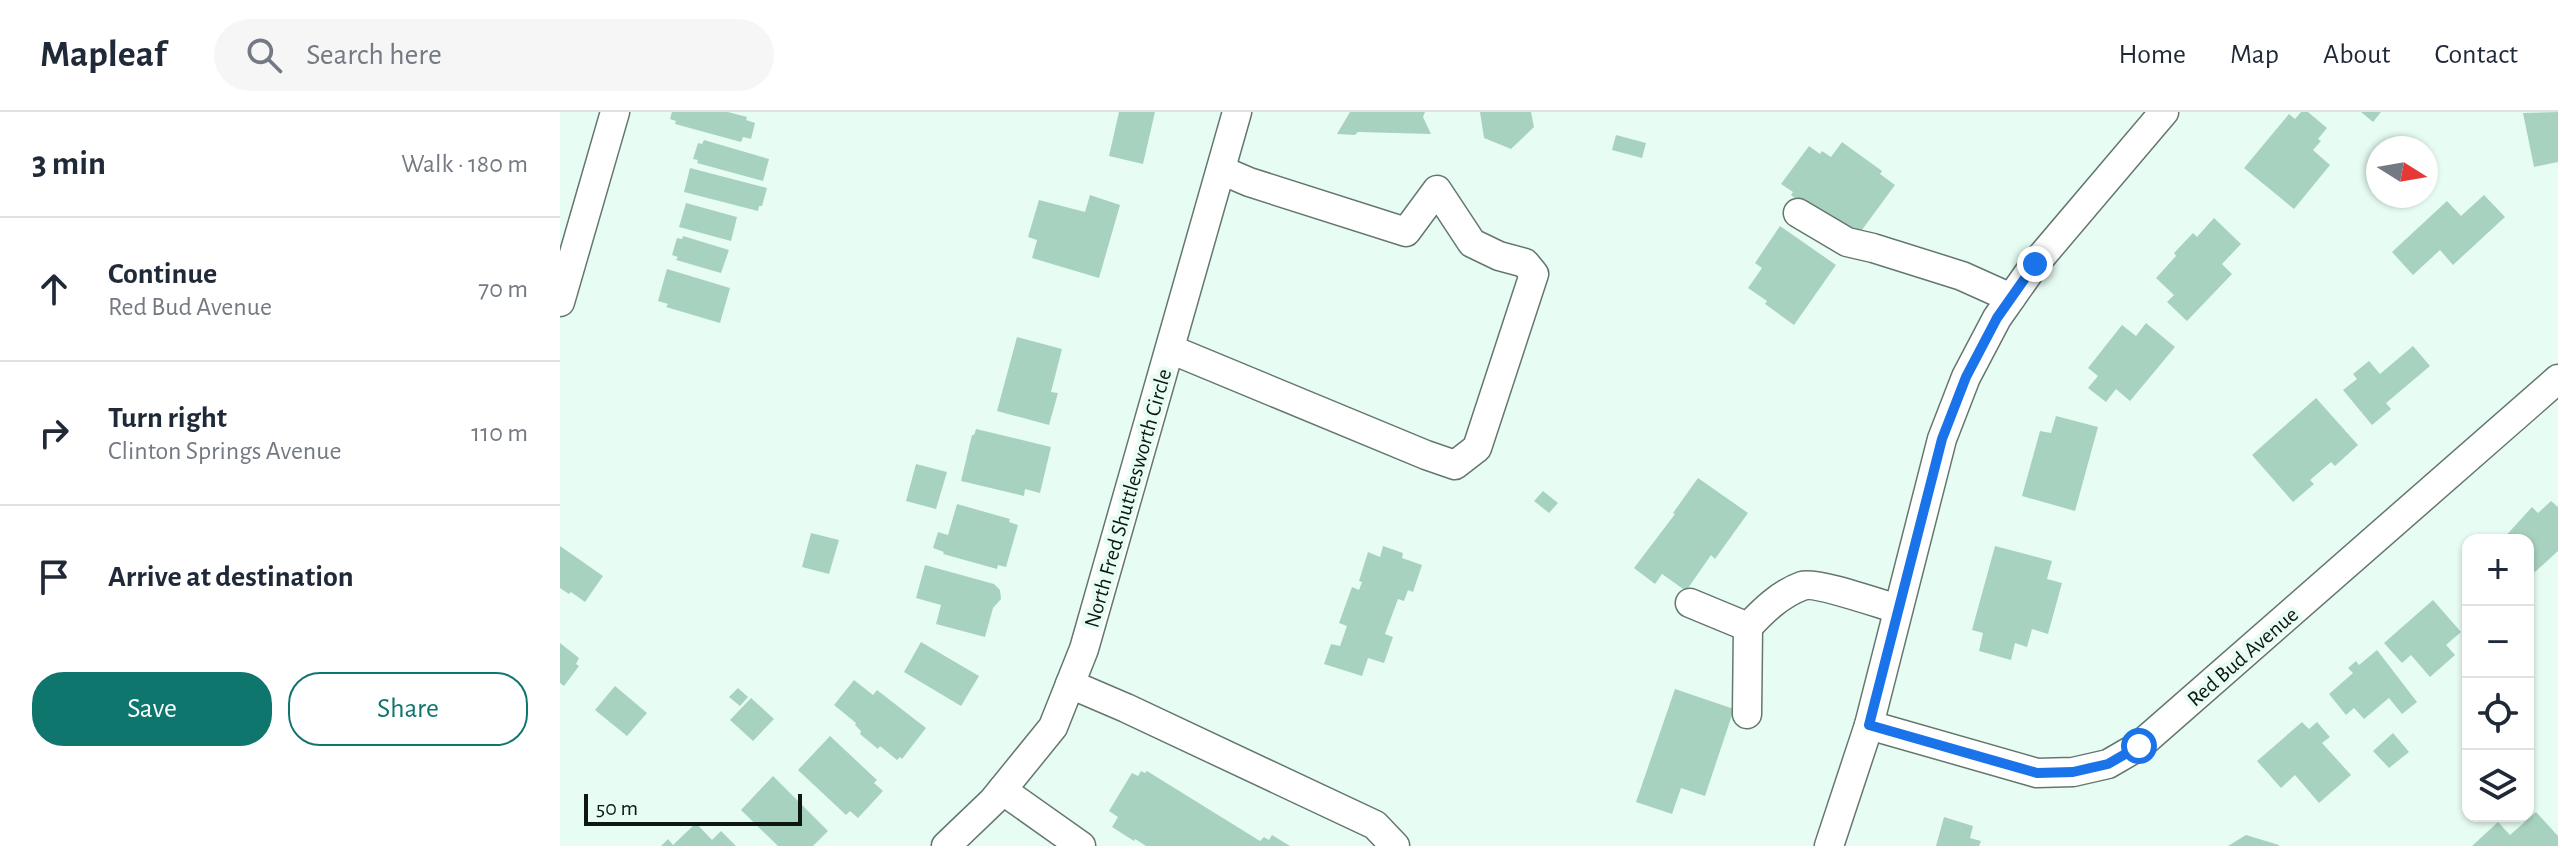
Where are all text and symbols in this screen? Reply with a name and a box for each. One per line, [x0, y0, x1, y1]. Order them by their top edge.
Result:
search box [214, 19, 774, 91]
icon: search [242, 33, 286, 77]
text: Mapleaf [40, 36, 166, 74]
text: Search here [306, 40, 442, 70]
text: Home [2119, 41, 2186, 69]
text: Map [2230, 41, 2279, 69]
text: About [2323, 41, 2391, 69]
text: Contact [2435, 41, 2518, 69]
north arrow [2366, 136, 2438, 208]
text: 3 min [32, 147, 106, 181]
text: Walk · 180 m [401, 151, 528, 177]
route end [2017, 246, 2053, 282]
text: Continue [108, 259, 217, 289]
icon: ahead [32, 267, 76, 311]
text: 70 m [478, 276, 528, 302]
text: Red Bud Avenue [108, 294, 272, 320]
street label: North Fred Shuttlesworth Circle [1080, 366, 1175, 630]
text: Turn right [108, 403, 227, 433]
icon: right [32, 411, 76, 455]
text: 110 m [471, 420, 528, 446]
text: Clinton Springs Avenue [108, 438, 342, 464]
map controls [2462, 534, 2534, 822]
button: + [2462, 534, 2534, 606]
icon: arrive [32, 555, 76, 599]
text: Arrive at destination [108, 562, 354, 592]
street label: Red Bud Avenue [2183, 603, 2302, 711]
button: − [2462, 606, 2534, 678]
button: Save [32, 672, 272, 746]
button: Share [288, 672, 528, 746]
button: locate [2462, 678, 2534, 750]
route start [2121, 728, 2157, 764]
button: layers [2462, 750, 2534, 822]
scale bar [584, 790, 802, 826]
text: 50 m [596, 797, 638, 819]

